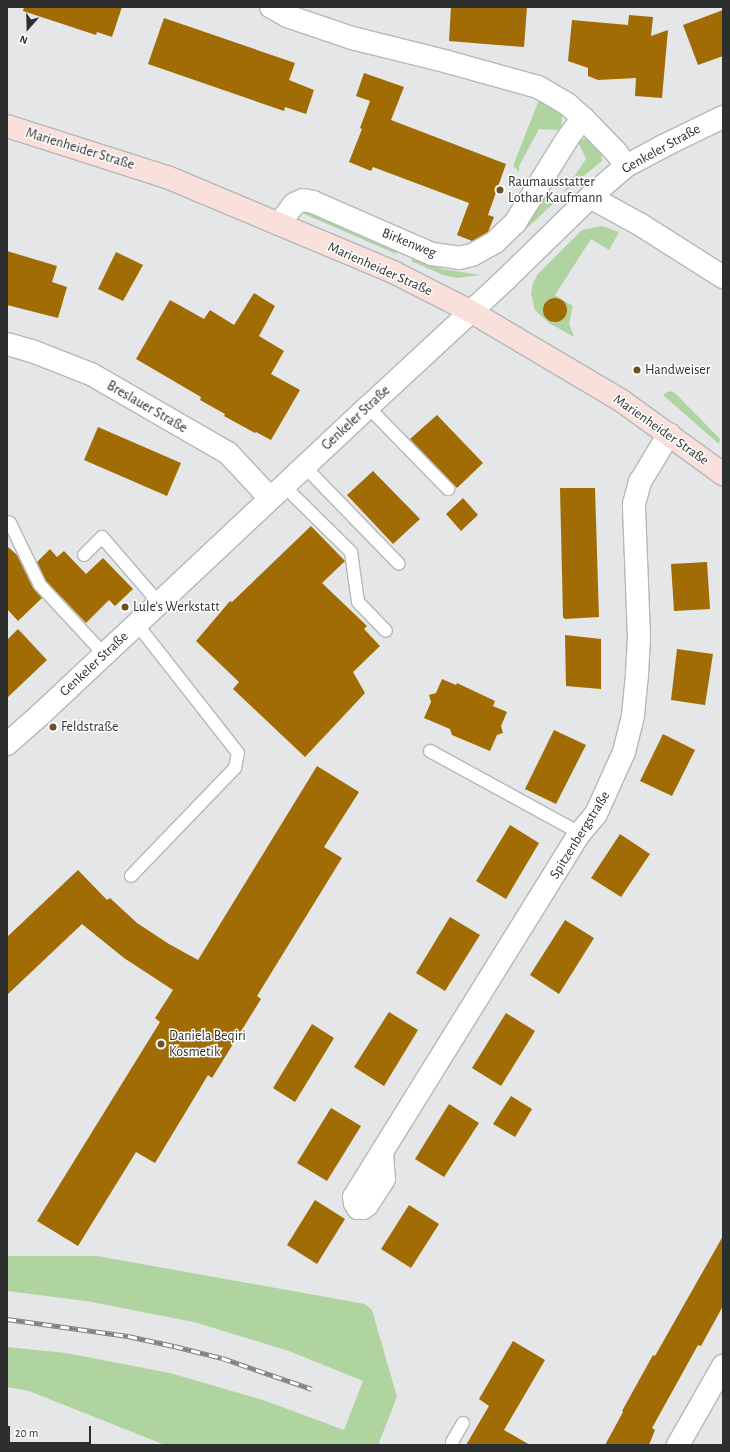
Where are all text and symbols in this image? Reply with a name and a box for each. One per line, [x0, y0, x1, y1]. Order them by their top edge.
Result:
north arrow [8, 8, 48, 48]
text: N [18, 33, 29, 46]
street label: Genkeler Straße [619, 120, 703, 178]
street label: Marienheider Straße [24, 125, 136, 173]
place label: Raumausstatter Lothar Kaufmann [508, 174, 602, 206]
marker: Raumausstatter Lothar Kaufmann [495, 185, 505, 195]
street label: Birkenweg [379, 224, 439, 262]
street label: Marienheider Straße [325, 238, 435, 300]
place label: Handweiser [645, 362, 710, 378]
marker: Handweiser [632, 365, 642, 375]
street label: Breslauer Straße [104, 377, 190, 437]
street label: Genkeler Straße [318, 382, 394, 454]
street label: Marienheider Straße [610, 391, 712, 469]
place label: Lule's Werkstatt [133, 599, 220, 615]
marker: Lule's Werkstatt [120, 602, 130, 612]
street label: Genkeler Straße [56, 628, 132, 700]
place label: Feldstraße [61, 719, 118, 735]
marker: Feldstraße [48, 722, 58, 732]
street label: Spitzenbergstraße [546, 788, 614, 882]
place label: Daniela Beqiri Kosmetik [169, 1028, 246, 1060]
marker: Daniela Beqiri Kosmetik [156, 1039, 166, 1049]
scale bar [10, 1418, 93, 1444]
text: 20 m [15, 1427, 38, 1439]

